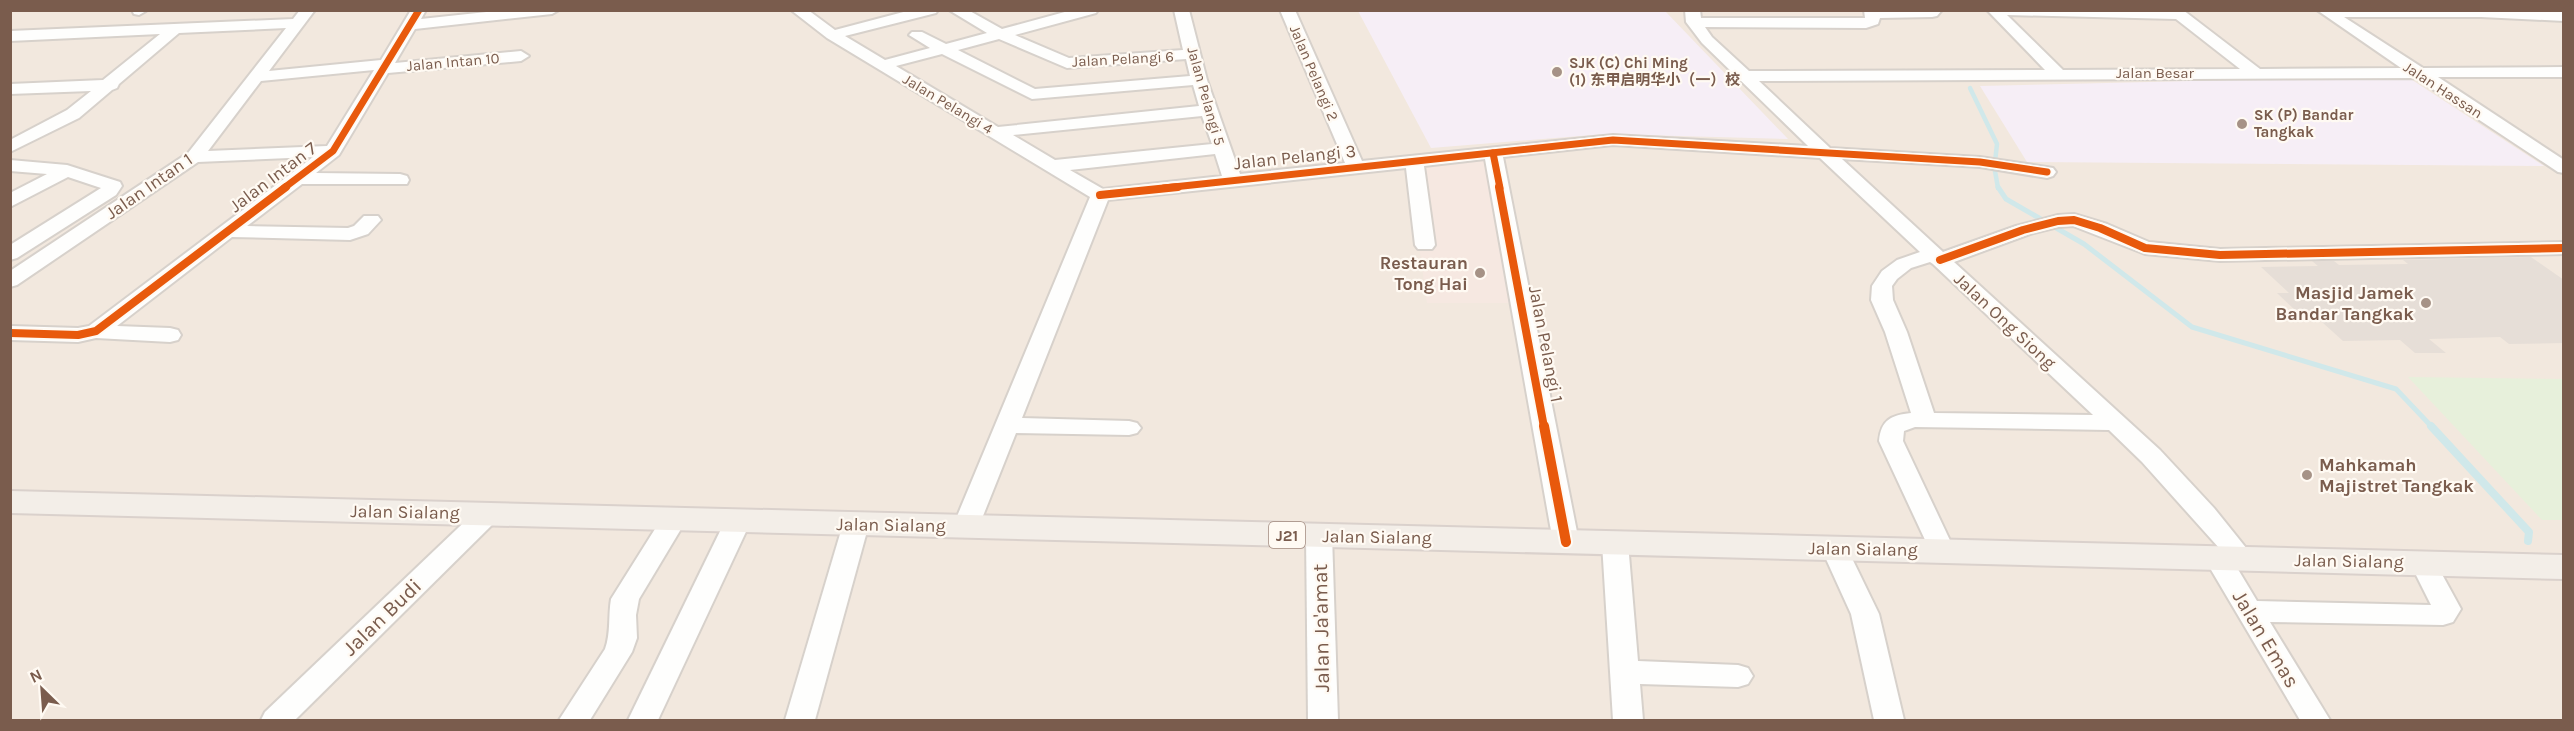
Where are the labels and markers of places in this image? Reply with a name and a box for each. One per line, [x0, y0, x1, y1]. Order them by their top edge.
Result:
place label: SJK (C) Chi Ming (1) 东甲启明华小（一）校 [1569, 54, 1740, 89]
marker: SJK (C) Chi Ming (1) 东甲启明华小（一）校 [1550, 65, 1564, 79]
place label: SK (P) Bandar Tangkak [2254, 106, 2353, 141]
marker: SK (P) Bandar Tangkak [2235, 117, 2249, 131]
place label: Restauran Tong Hai [1380, 252, 1468, 295]
marker: Restauran Tong Hai [1473, 266, 1487, 280]
place label: Masjid Jamek Bandar Tangkak [2275, 282, 2414, 325]
marker: Masjid Jamek Bandar Tangkak [2419, 296, 2433, 310]
place label: Mahkamah Majistret Tangkak [2319, 454, 2474, 497]
marker: Mahkamah Majistret Tangkak [2300, 468, 2314, 482]

